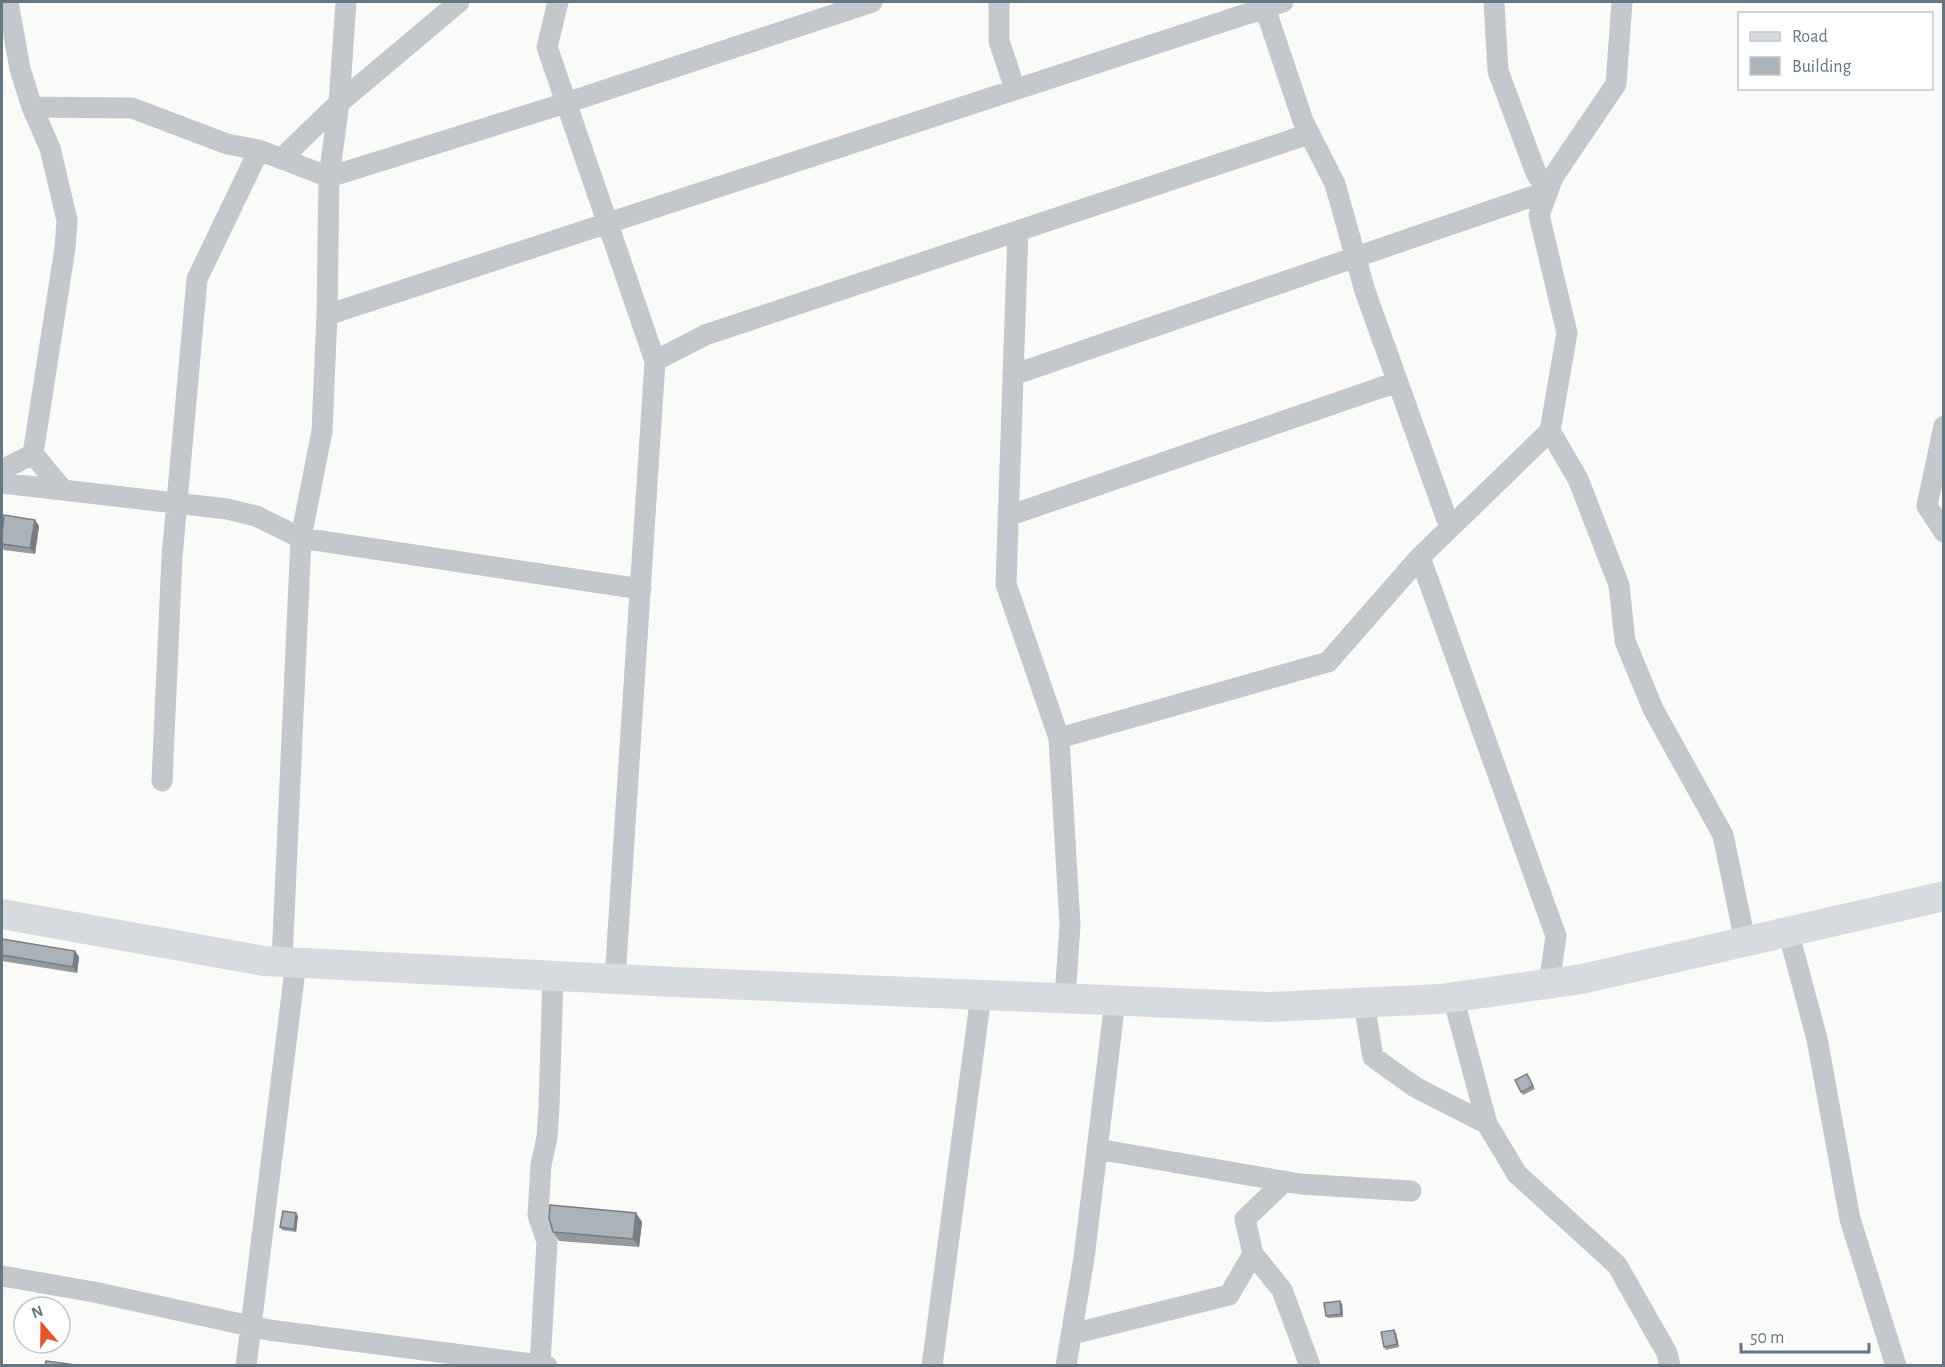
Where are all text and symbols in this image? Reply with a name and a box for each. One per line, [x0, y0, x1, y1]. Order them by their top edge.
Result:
legend [1738, 12, 1933, 90]
text: Road [1792, 28, 1828, 46]
text: Building [1792, 58, 1852, 76]
north arrow [12, 1295, 72, 1355]
text: N [29, 1302, 45, 1321]
scale bar [1741, 1316, 1868, 1354]
text: 50 m [1750, 1329, 1784, 1347]

